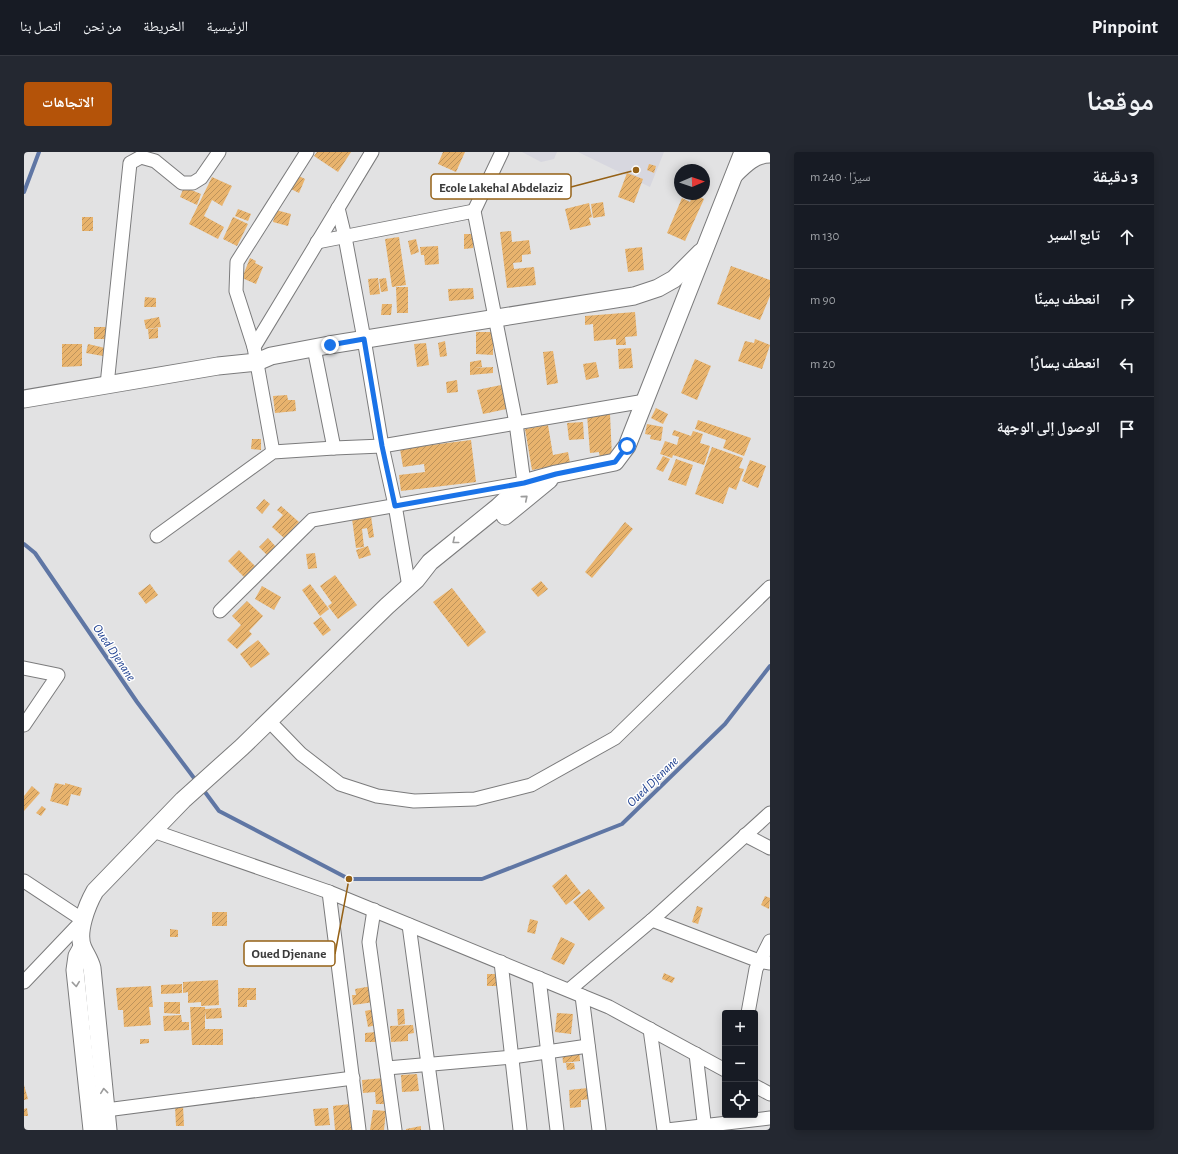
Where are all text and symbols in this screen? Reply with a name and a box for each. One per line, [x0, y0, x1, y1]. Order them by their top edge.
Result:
text: Pinpoint [1092, 18, 1158, 37]
text: اتصل بنا [20, 20, 61, 34]
text: من نحن [83, 20, 121, 34]
text: الخريطة [143, 20, 185, 34]
text: الرئيسية [207, 20, 248, 34]
button: الاتجاهات [24, 82, 112, 126]
text: موقعنا [1086, 88, 1154, 116]
north arrow [674, 164, 710, 200]
text: 3 دقيقة [1092, 168, 1138, 185]
text: سيرًا · 240 m [810, 171, 870, 184]
callout: Ecole Lakehal Abdelaziz [431, 174, 571, 199]
text: Ecole Lakehal Abdelaziz [439, 182, 563, 195]
icon: ahead [1116, 226, 1138, 248]
text: تابع السير [1048, 228, 1100, 243]
text: 130 m [810, 230, 839, 243]
icon: right [1116, 290, 1138, 312]
text: انعطف يمينًا [1034, 292, 1100, 307]
text: 90 m [810, 294, 836, 307]
route end [321, 336, 339, 354]
icon: left [1116, 354, 1138, 376]
text: انعطف يسارًا [1030, 356, 1100, 371]
text: 20 m [810, 358, 835, 371]
icon: arrive [1116, 418, 1138, 440]
text: الوصول إلى الوجهة [997, 420, 1100, 435]
route start [618, 437, 636, 455]
one-way arrow [521, 496, 528, 503]
one-way arrow [453, 537, 460, 544]
water label: Oued Djenane [90, 622, 138, 684]
water label: Oued Djenane [625, 755, 681, 810]
callout: Oued Djenane [244, 941, 335, 966]
text: Oued Djenane [252, 948, 326, 961]
one-way arrow [72, 981, 81, 987]
map controls [722, 1010, 758, 1118]
button: + [722, 1010, 758, 1046]
button: − [722, 1046, 758, 1082]
button: locate [722, 1082, 758, 1118]
one-way arrow [100, 1088, 109, 1094]

